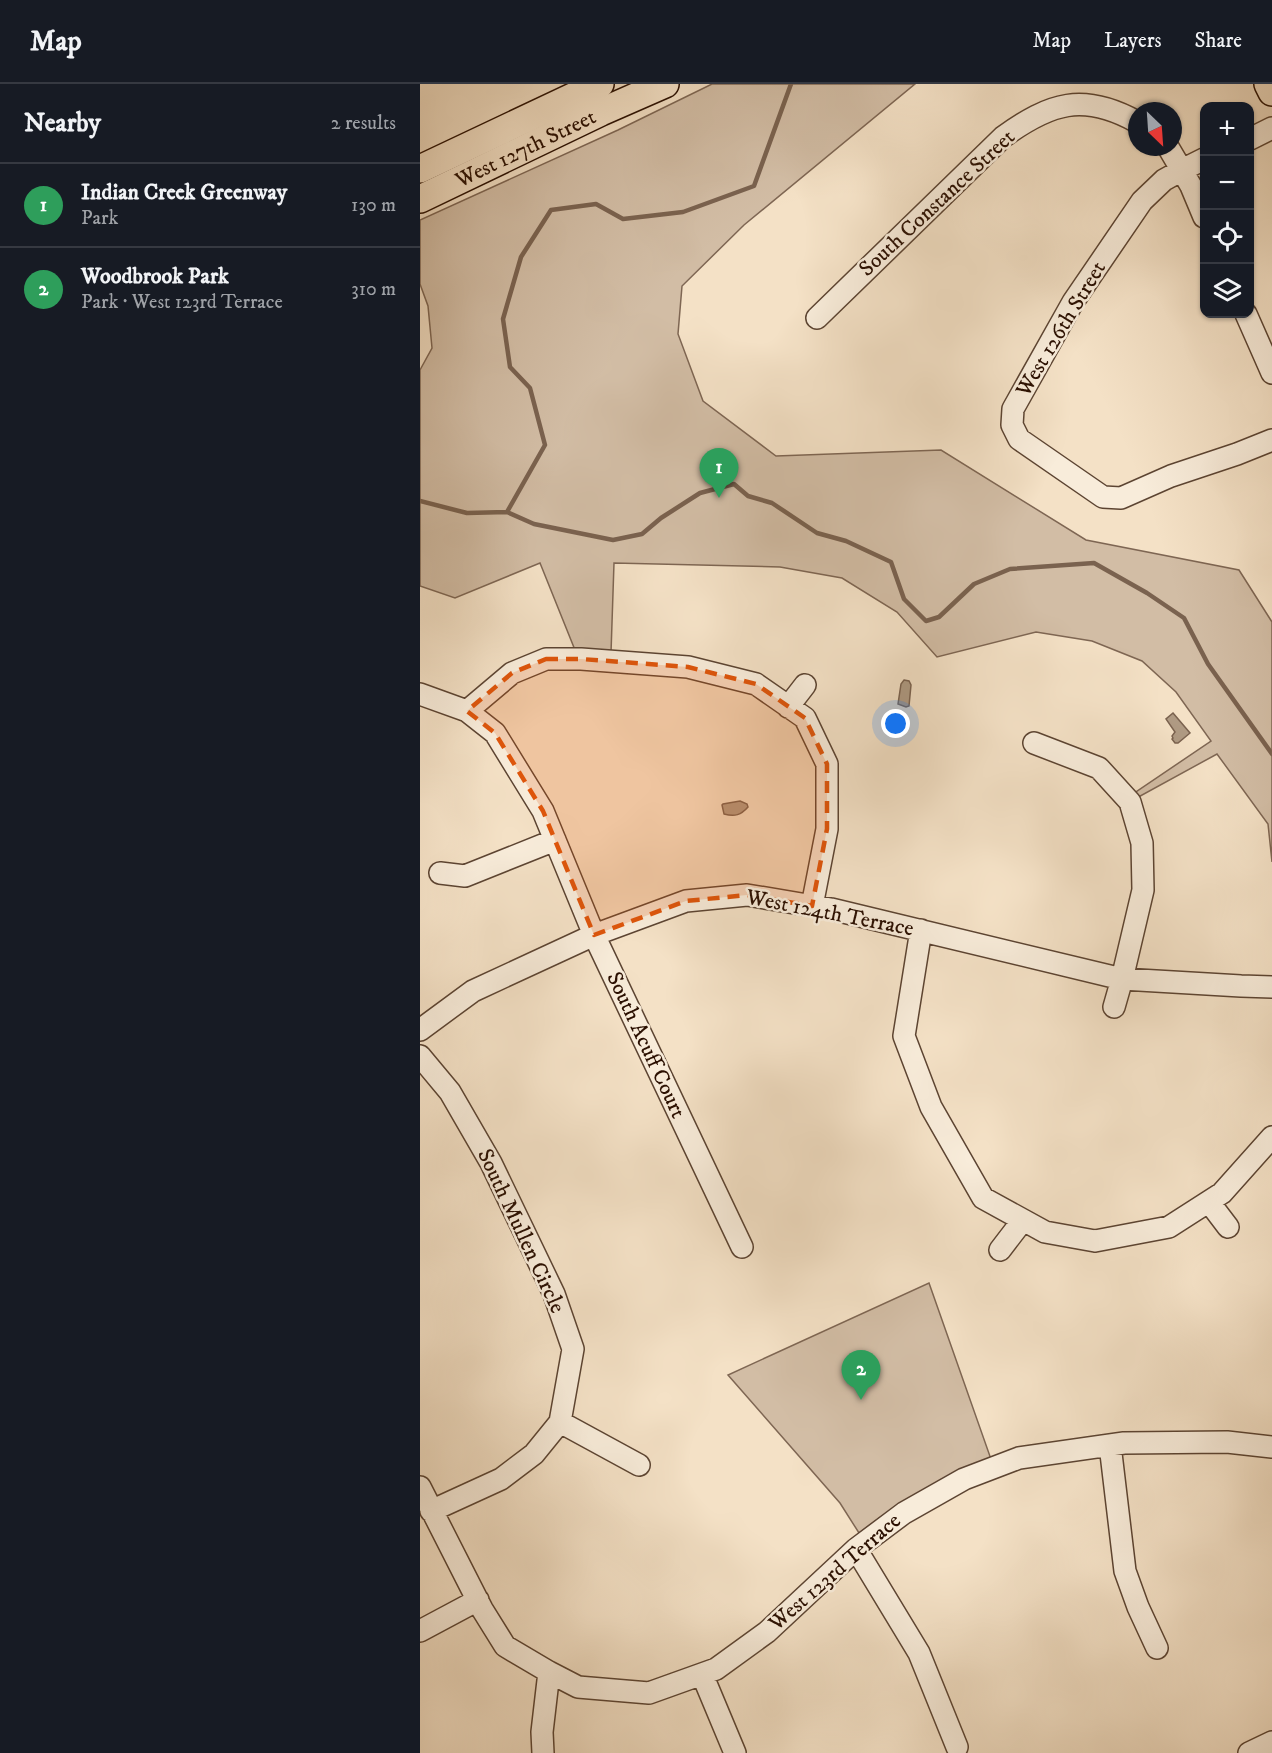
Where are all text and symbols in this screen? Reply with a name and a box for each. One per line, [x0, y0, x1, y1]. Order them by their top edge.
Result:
text: Map [30, 24, 82, 59]
text: Map [1032, 28, 1071, 54]
text: Layers [1104, 28, 1162, 54]
text: Share [1195, 28, 1242, 54]
north arrow [1128, 102, 1182, 156]
map controls [1200, 102, 1254, 318]
button: + [1200, 102, 1254, 156]
street label: West 127th Street [450, 103, 600, 194]
text: Nearby [24, 107, 101, 140]
text: 2 results [331, 111, 396, 136]
street label: South Constance Street [853, 124, 1021, 282]
button: − [1200, 156, 1254, 210]
text: Indian Creek Greenway [81, 179, 287, 206]
text: 1 [40, 193, 47, 218]
text: 130 m [351, 193, 396, 218]
text: Park [81, 206, 118, 231]
button: locate [1200, 210, 1254, 264]
street label: West 126th Street [1010, 256, 1112, 402]
text: Woodbrook Park [81, 263, 229, 290]
button: layers [1200, 264, 1254, 318]
text: 2 [39, 277, 48, 302]
text: 310 m [351, 277, 396, 302]
text: Park · West 123rd Terrace [81, 290, 283, 315]
pin: 1 [700, 448, 738, 498]
your location [881, 709, 910, 738]
street label: West 124th Terrace [743, 883, 916, 942]
street label: South Acuff Court [600, 967, 692, 1123]
street label: South Mullen Circle [471, 1144, 571, 1318]
pin: 2 [842, 1350, 880, 1400]
street label: West 123rd Terrace [763, 1507, 907, 1637]

